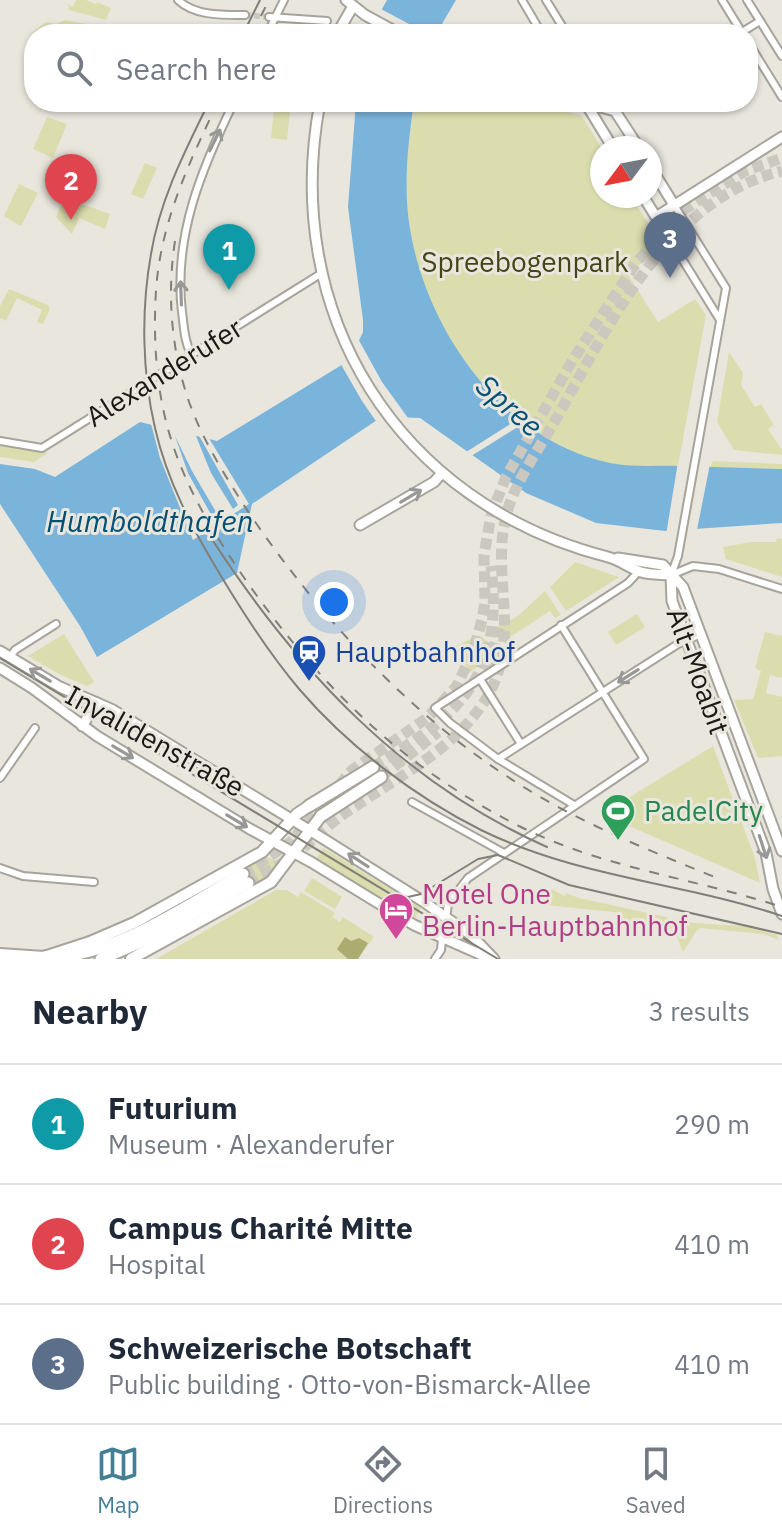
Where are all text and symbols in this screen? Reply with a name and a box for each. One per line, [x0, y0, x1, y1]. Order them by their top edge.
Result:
search box [24, 24, 758, 112]
icon: search [52, 46, 96, 90]
text: Search here [116, 49, 277, 88]
one-way arrow [208, 129, 223, 153]
north arrow [590, 136, 662, 208]
pin: 2 [45, 154, 97, 220]
pin: 3 [644, 212, 696, 278]
pin: 1 [203, 224, 255, 290]
park label: Spreebogenpark [421, 243, 629, 280]
one-way arrow [173, 280, 188, 307]
street label: Alexanderufer [78, 309, 249, 434]
water label: Spree [469, 365, 551, 444]
one-way arrow [399, 488, 422, 504]
water label: Humboldthafen [46, 501, 254, 540]
your location [314, 582, 354, 622]
street label: Alt-Moabit [658, 602, 738, 739]
station icon: Hauptbahnhof [290, 633, 328, 683]
place label: Hauptbahnhof [335, 633, 515, 670]
one-way arrow [29, 667, 52, 683]
one-way arrow [617, 668, 640, 684]
street label: Invalidenstraße [59, 676, 251, 805]
one-way arrow [111, 744, 134, 760]
sports icon: PadelCity [599, 792, 637, 842]
place label: PadelCity [644, 792, 763, 829]
one-way arrow [225, 813, 248, 829]
one-way arrow [756, 833, 771, 859]
one-way arrow [347, 852, 370, 868]
place label: Motel One Berlin-Hauptbahnhof [422, 875, 688, 944]
hotel icon: Motel One Berlin-Hauptbahnhof [377, 891, 415, 941]
text: Nearby [32, 989, 147, 1033]
text: 3 results [648, 994, 750, 1028]
text: Futurium [108, 1088, 237, 1127]
text: 1 [50, 1107, 66, 1141]
text: 290 m [674, 1107, 750, 1141]
text: Museum · Alexanderufer [108, 1127, 394, 1161]
text: Campus Charité Mitte [108, 1208, 413, 1247]
text: 2 [50, 1227, 66, 1261]
text: 410 m [674, 1227, 750, 1261]
text: Hospital [108, 1247, 205, 1281]
text: Schweizerische Botschaft [108, 1328, 472, 1367]
text: 3 [50, 1347, 66, 1381]
text: 410 m [674, 1347, 750, 1381]
text: Public building · Otto-von-Bismarck-Allee [108, 1367, 591, 1401]
tab: Map [96, 1442, 140, 1519]
tab: Directions [333, 1442, 433, 1519]
tab: Saved [626, 1442, 686, 1519]

